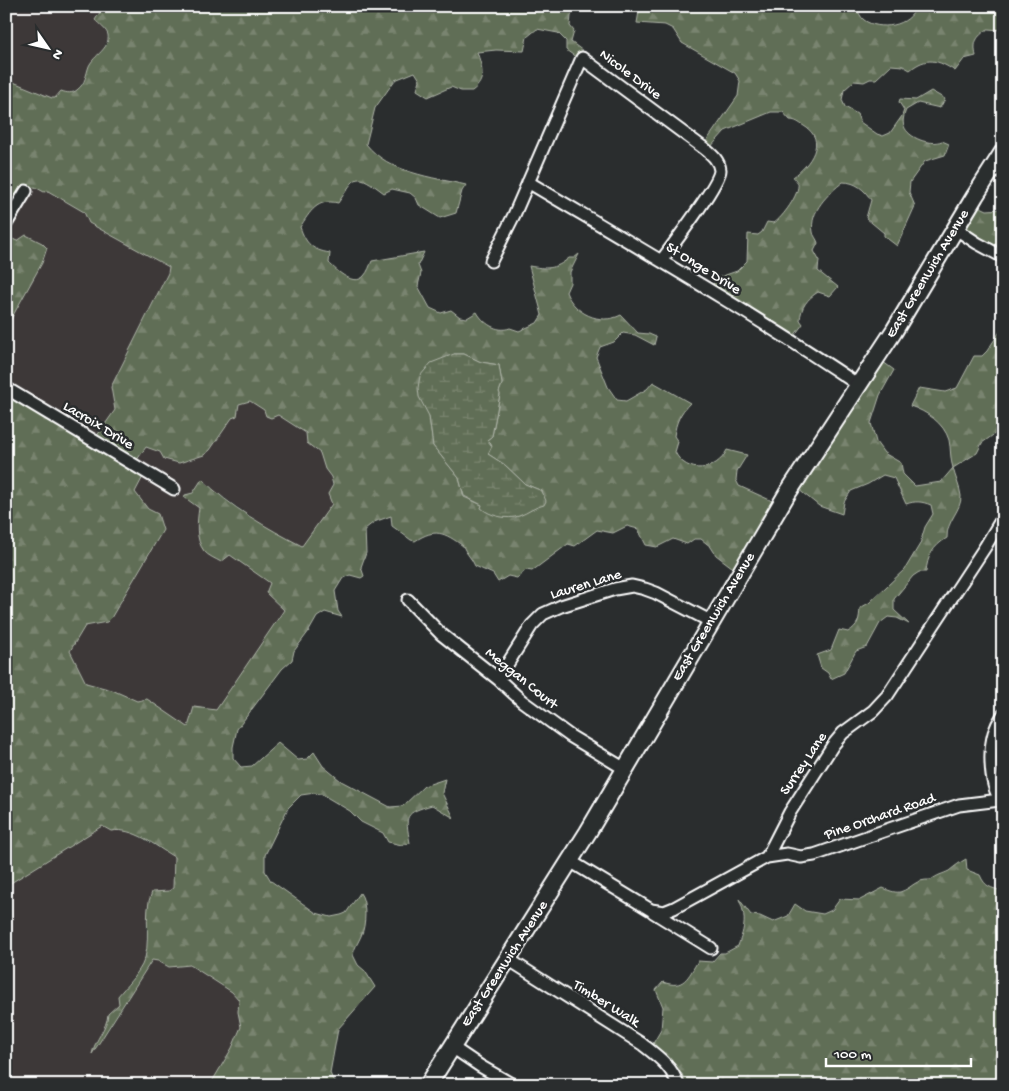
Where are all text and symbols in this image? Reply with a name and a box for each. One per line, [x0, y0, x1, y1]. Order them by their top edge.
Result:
north arrow [22, 22, 72, 72]
text: N [47, 45, 66, 62]
street label: Nicole Drive [595, 46, 665, 104]
street label: East Greenwich Avenue [882, 206, 974, 342]
street label: St Onge Drive [662, 239, 744, 299]
street label: Lacroix Drive [59, 398, 137, 454]
street label: East Greenwich Avenue [668, 549, 760, 685]
street label: Lauren Lane [548, 566, 624, 604]
street label: Meggan Court [481, 644, 563, 715]
street label: Surrey Lane [776, 729, 832, 799]
street label: Pine Orchard Road [821, 789, 939, 845]
street label: East Greenwich Avenue [457, 897, 553, 1031]
street label: Timber Walk [568, 976, 644, 1032]
scale bar [826, 1036, 972, 1068]
text: 100 m [833, 1046, 872, 1064]

